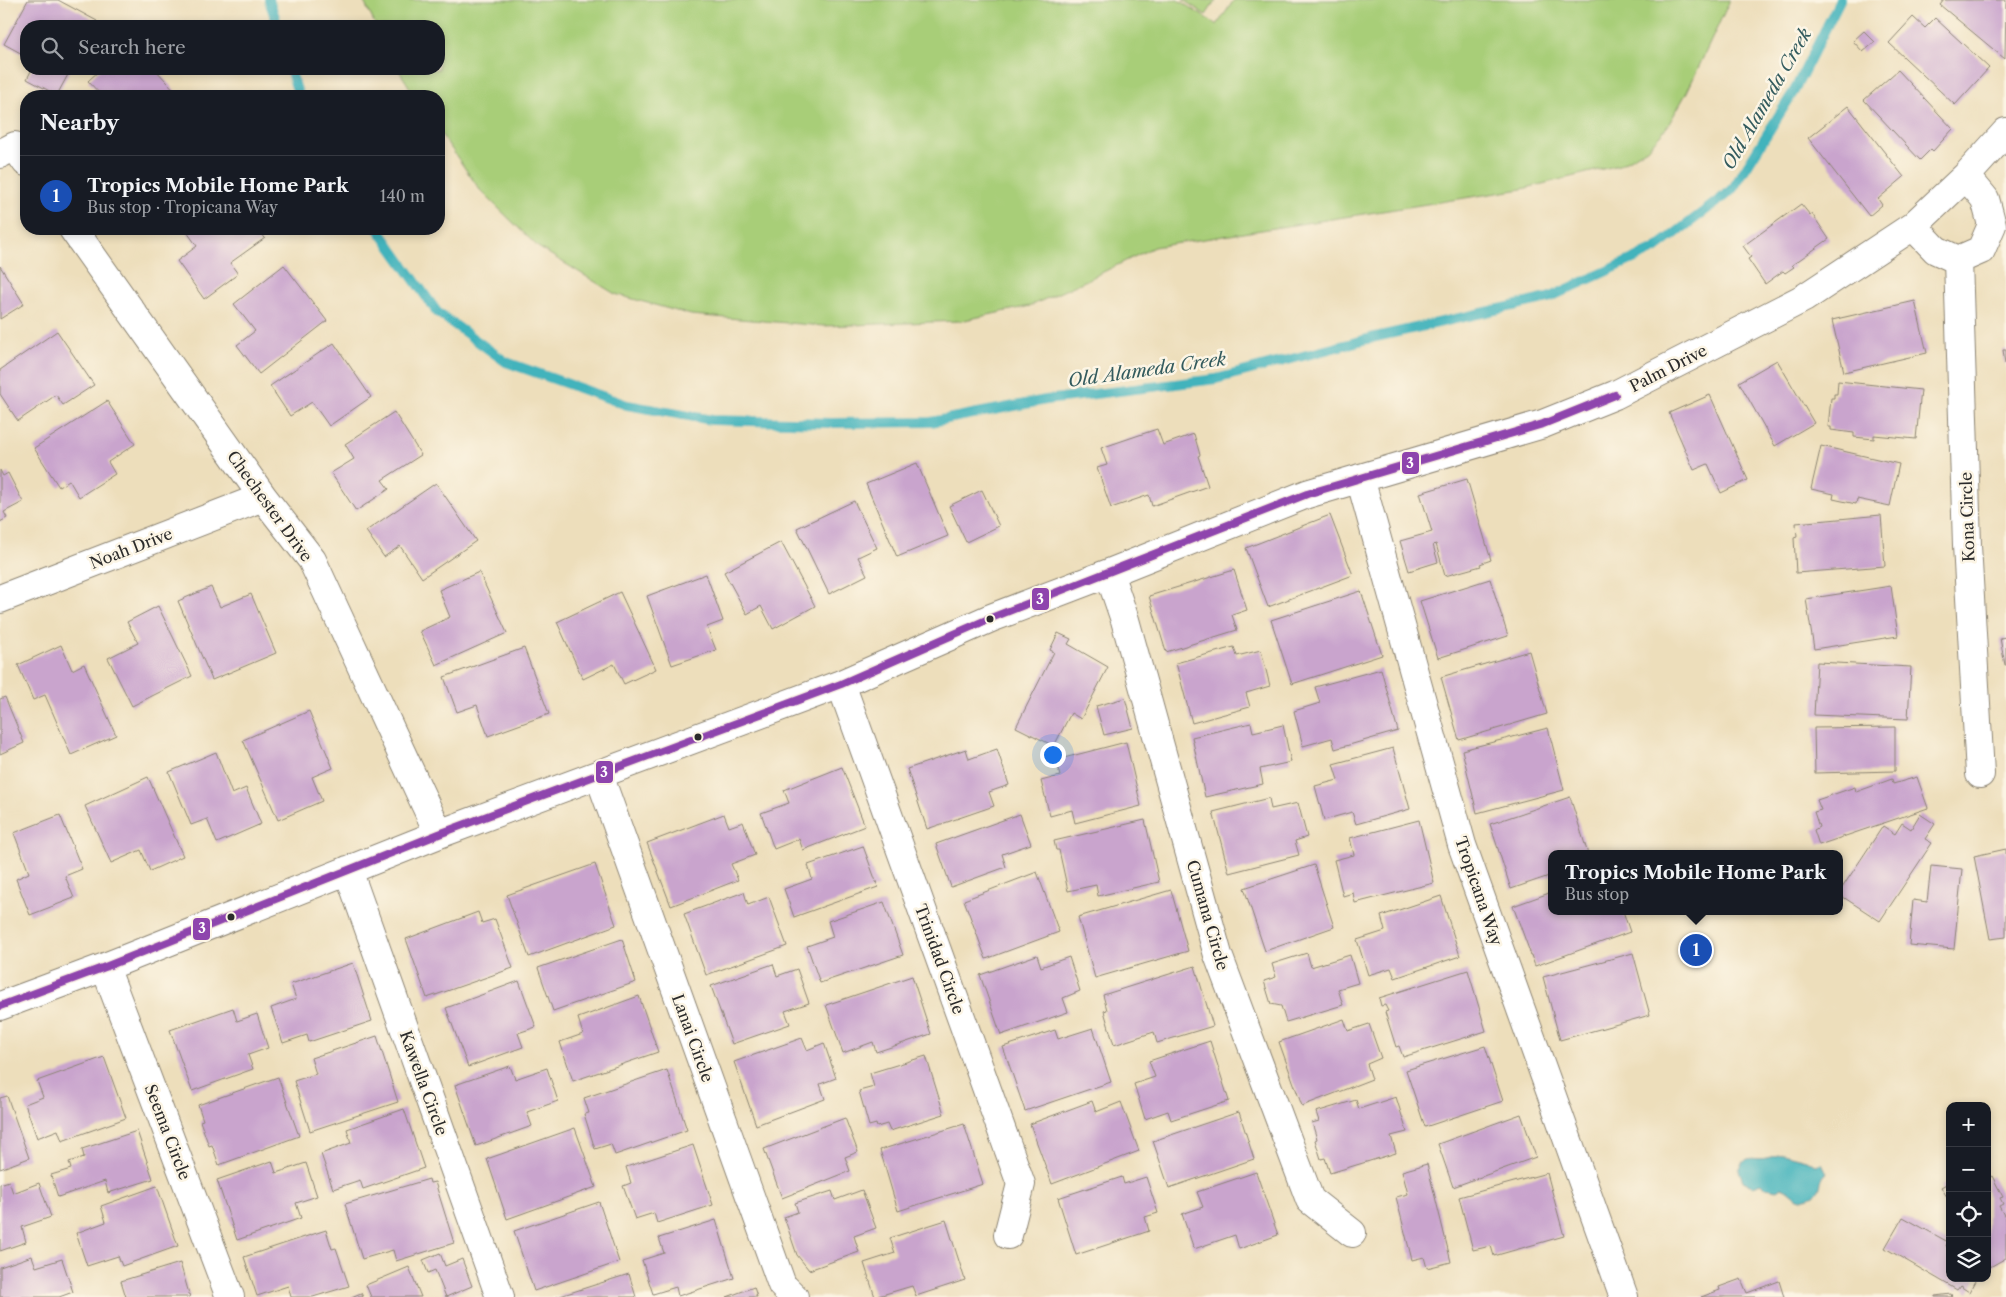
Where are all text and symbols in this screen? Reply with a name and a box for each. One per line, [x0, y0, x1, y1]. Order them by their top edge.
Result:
search box [20, 20, 445, 75]
water label: Old Alameda Creek [1718, 24, 1817, 174]
icon: search [38, 34, 66, 62]
text: Search here [78, 36, 186, 59]
text: Nearby [40, 110, 119, 135]
text: Tropics Mobile Home Park [87, 174, 349, 197]
text: 1 [52, 186, 60, 206]
text: 140 m [380, 186, 425, 206]
text: Bus stop · Tropicana Way [87, 197, 278, 217]
street label: Palm Drive [1626, 340, 1710, 396]
water label: Old Alameda Creek [1066, 348, 1228, 392]
street label: Chechester Drive [223, 447, 317, 565]
line badge: 3 [1401, 451, 1420, 475]
text: 3 [1406, 454, 1414, 472]
street label: Kona Circle [1955, 472, 1979, 562]
street label: Noah Drive [87, 523, 175, 573]
line badge: 3 [1031, 587, 1050, 611]
text: 3 [1036, 590, 1044, 608]
unlabelled marker [985, 614, 995, 624]
unlabelled marker [693, 732, 703, 742]
your location [1040, 742, 1066, 768]
line badge: 3 [595, 760, 614, 784]
text: 3 [600, 763, 608, 781]
street label: Tropicana Way [1451, 834, 1507, 949]
popup [1548, 850, 1843, 915]
street label: Cumana Circle [1183, 857, 1233, 973]
text: Tropics Mobile Home Park [1565, 861, 1826, 884]
text: Bus stop [1565, 884, 1629, 904]
street label: Trinidad Circle [911, 901, 969, 1017]
unlabelled marker [226, 912, 236, 922]
line badge: 3 [192, 917, 211, 941]
text: 3 [198, 919, 206, 937]
pin: 1 [1680, 931, 1712, 969]
street label: Lanai Circle [668, 991, 718, 1085]
street label: Kawella Circle [396, 1028, 452, 1138]
street label: Seema Circle [141, 1081, 195, 1183]
map controls [1946, 1102, 1991, 1282]
button: + [1946, 1102, 1991, 1147]
button: − [1946, 1147, 1991, 1192]
button: locate [1946, 1192, 1991, 1237]
button: layers [1946, 1237, 1991, 1282]

